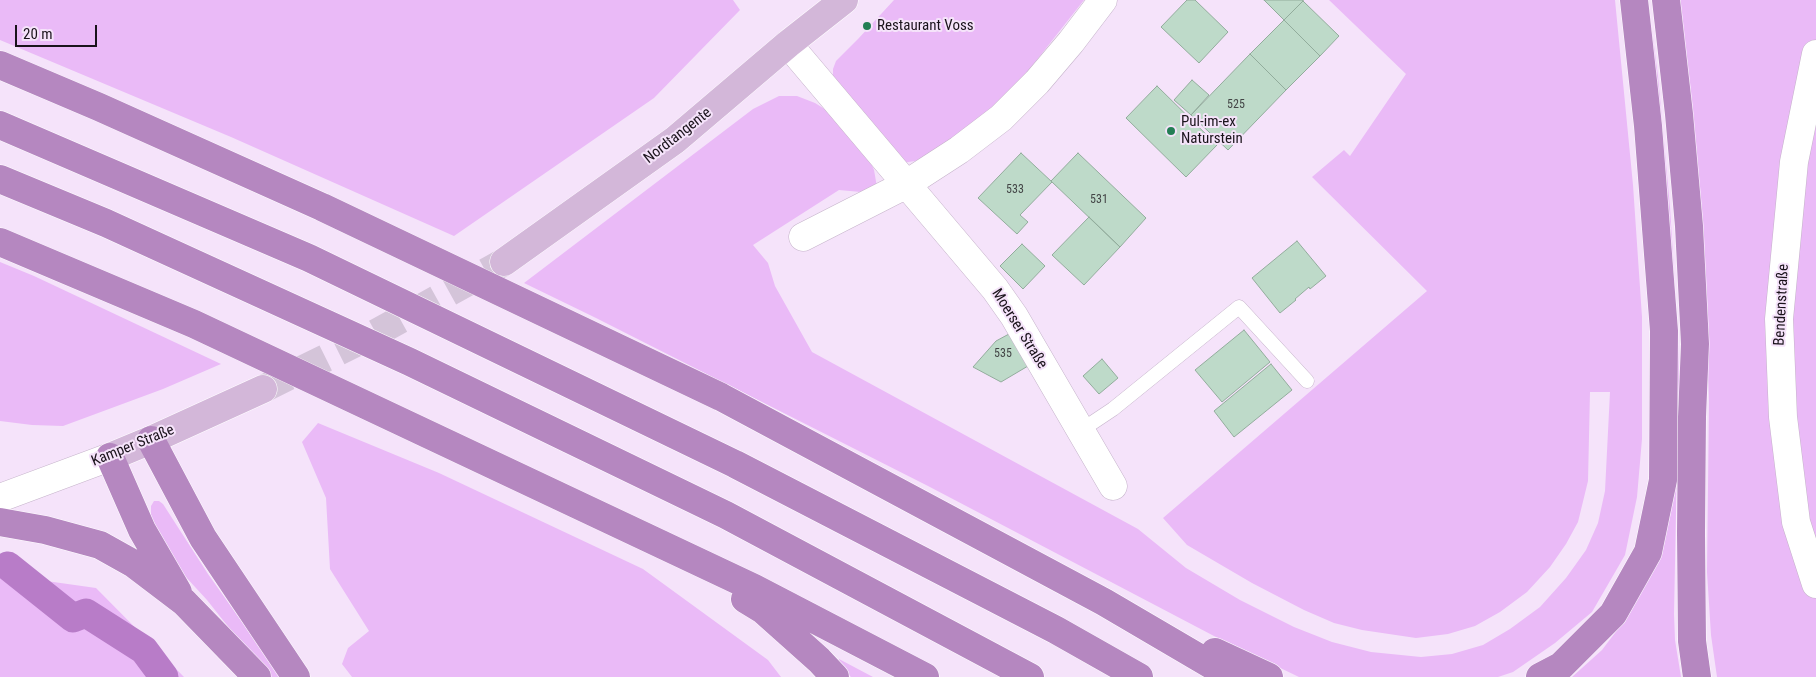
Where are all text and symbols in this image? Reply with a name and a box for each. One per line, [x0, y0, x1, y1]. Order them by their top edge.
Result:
scale bar [18, 15, 100, 47]
place label: Restaurant Voss [877, 17, 974, 35]
marker: Restaurant Voss [861, 20, 873, 32]
text: 20 m [23, 25, 53, 43]
house number: 525 [1227, 98, 1245, 112]
street label: Nordtangente [641, 104, 715, 168]
place label: Pul-im-ex Naturstein [1181, 113, 1243, 148]
marker: Pul-im-ex Naturstein [1165, 125, 1177, 137]
house number: 533 [1006, 183, 1024, 197]
house number: 531 [1090, 193, 1108, 207]
street label: Bendenstraße [1771, 264, 1793, 346]
street label: Moerser Straße [987, 286, 1051, 372]
house number: 535 [994, 347, 1012, 361]
street label: Kamper Straße [89, 421, 177, 471]

